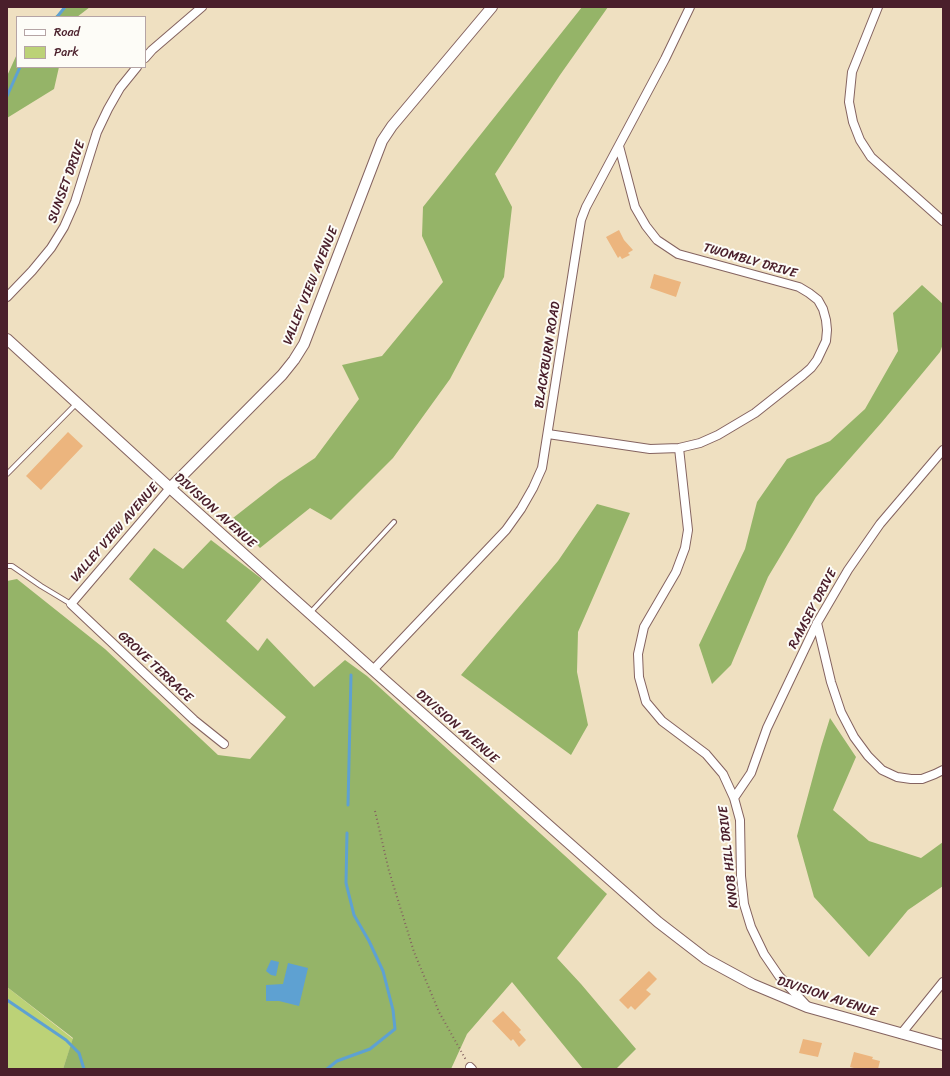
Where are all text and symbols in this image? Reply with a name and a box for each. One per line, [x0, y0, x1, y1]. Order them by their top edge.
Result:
legend [16, 16, 146, 68]
text: Road [54, 21, 80, 43]
text: Park [54, 41, 79, 63]
street label: SUNSET DRIVE [45, 139, 89, 225]
street label: VALLEY VIEW AVENUE [280, 225, 342, 347]
street label: TWOMBLY DRIVE [701, 240, 799, 282]
street label: BLACKBURN ROAD [532, 300, 564, 410]
street label: DIVISION AVENUE [171, 470, 259, 552]
street label: VALLEY VIEW AVENUE [68, 480, 162, 586]
street label: RAMSEY DRIVE [785, 566, 841, 652]
street label: GROVE TERRACE [114, 628, 196, 706]
street label: DIVISION AVENUE [412, 687, 502, 767]
street label: KNOB HILL DRIVE [716, 805, 742, 909]
street label: DIVISION AVENUE [775, 973, 879, 1021]

